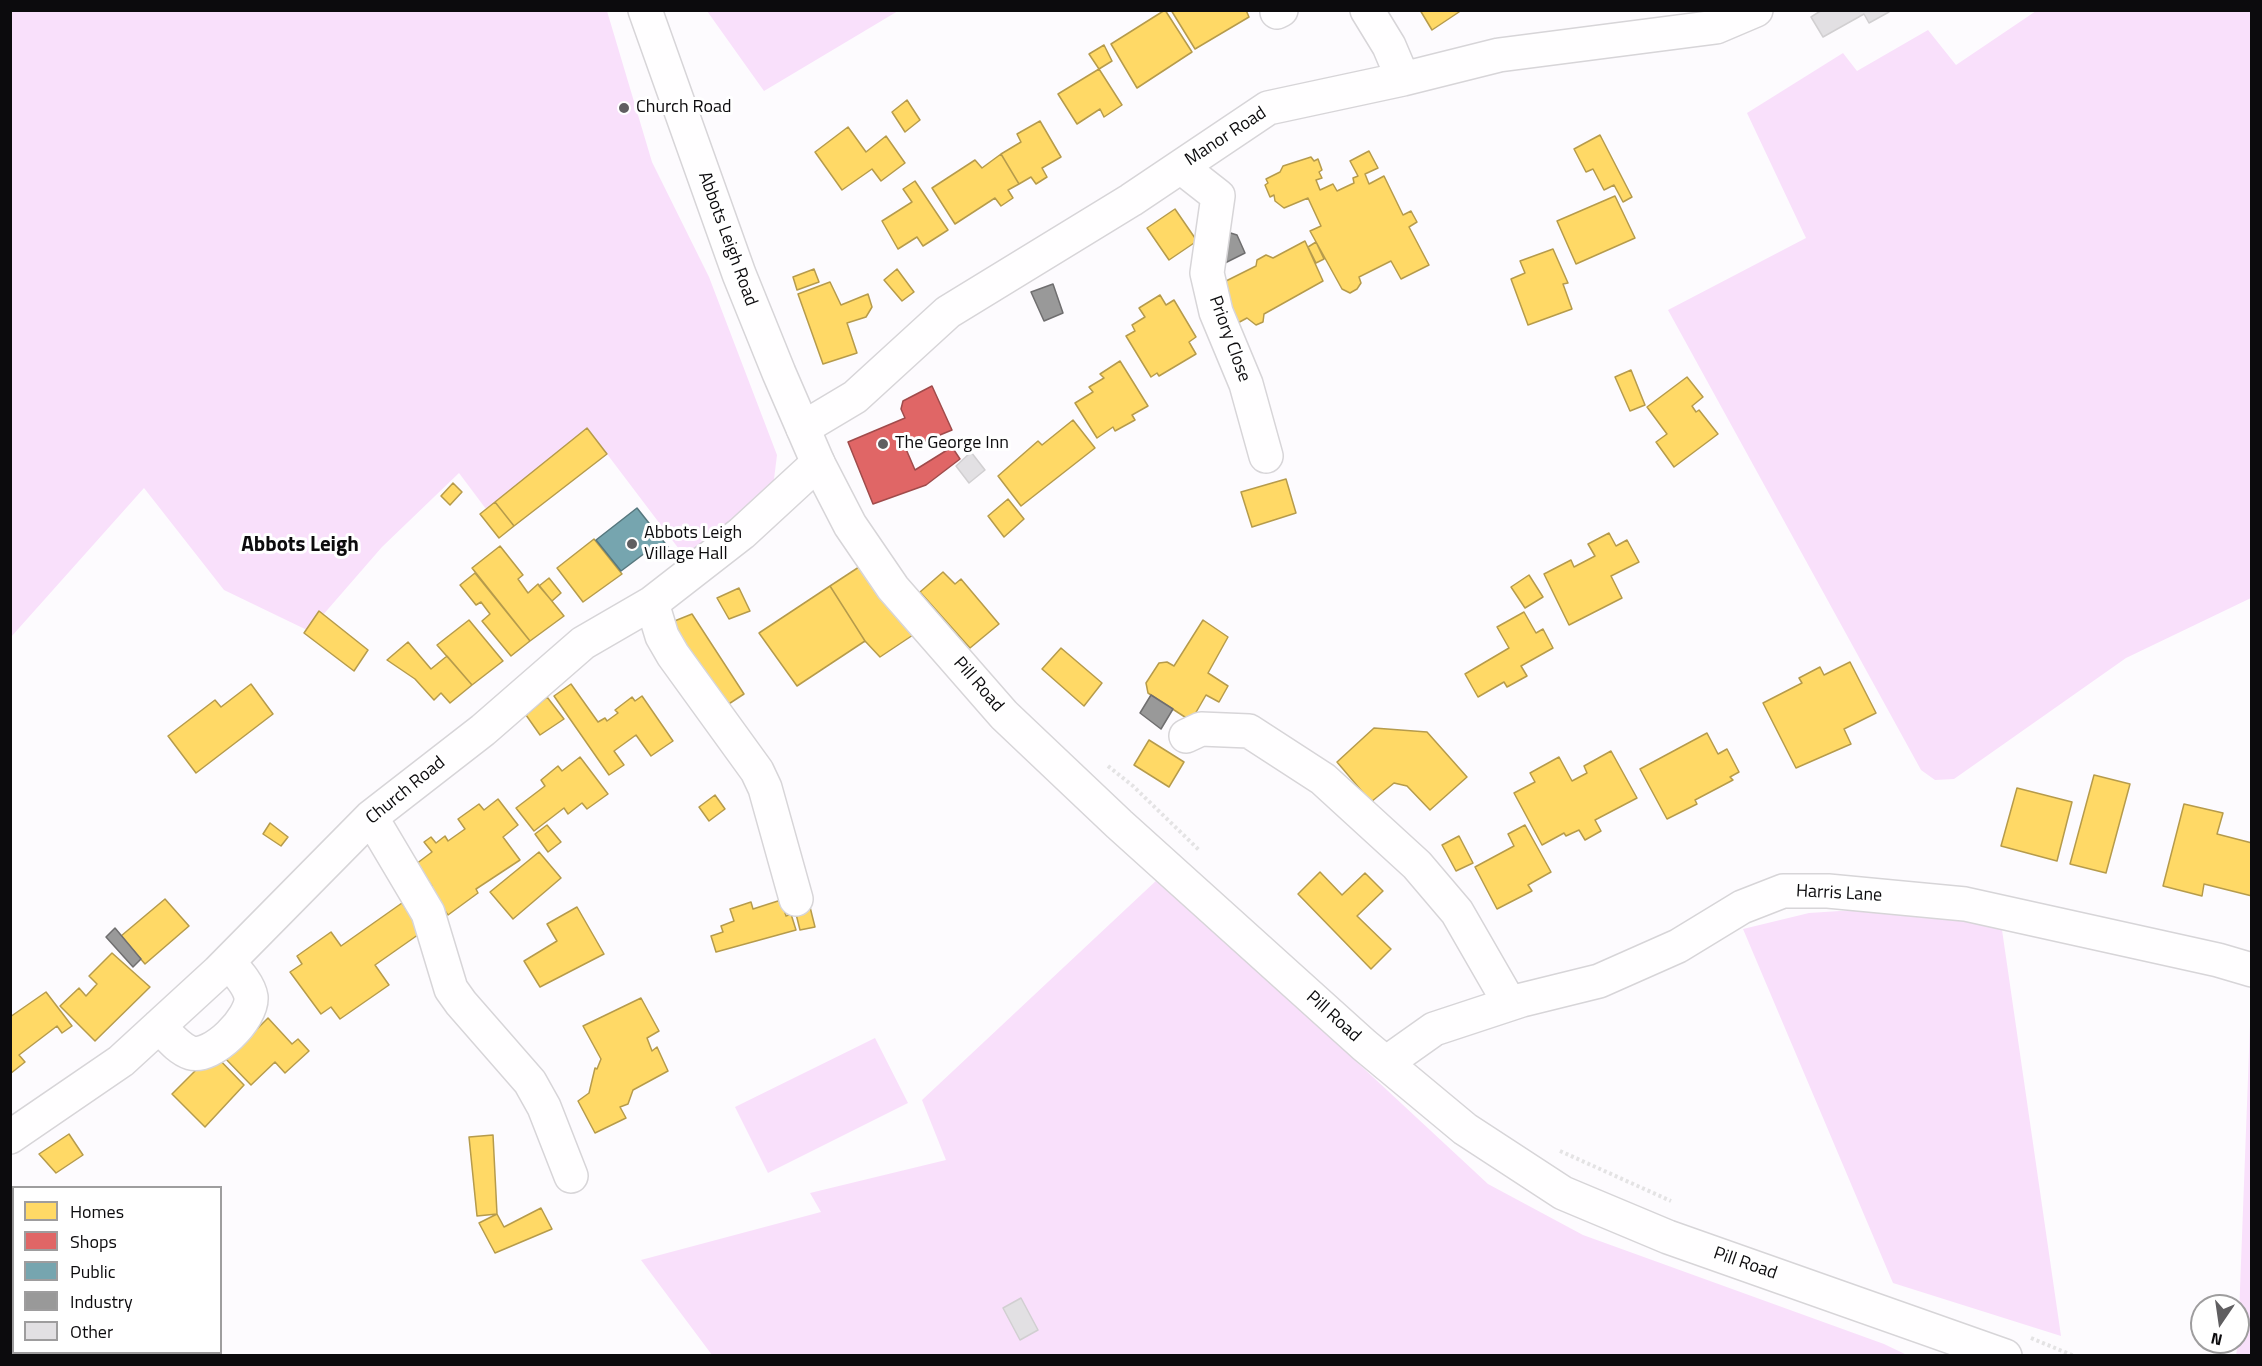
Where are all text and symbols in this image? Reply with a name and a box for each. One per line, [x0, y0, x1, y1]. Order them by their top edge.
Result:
place label: Church Road [636, 97, 732, 119]
marker: Church Road [617, 101, 631, 115]
street label: Manor Road [1181, 103, 1271, 171]
street label: Abbots Leigh Road [693, 169, 761, 309]
street label: Priory Close [1203, 293, 1255, 385]
place label: The George Inn [895, 433, 1009, 455]
marker: The George Inn [876, 437, 890, 451]
place label: Abbots Leigh Village Hall [644, 523, 742, 566]
district label: Abbots Leigh [241, 533, 359, 559]
marker: Abbots Leigh Village Hall [625, 537, 639, 551]
street label: Pill Road [948, 653, 1008, 717]
street label: Church Road [362, 753, 450, 829]
street label: Harris Lane [1795, 881, 1883, 907]
street label: Pill Road [1301, 987, 1365, 1047]
legend [12, 1186, 222, 1354]
text: Homes [70, 1198, 124, 1225]
text: Shops [70, 1228, 117, 1255]
street label: Pill Road [1710, 1243, 1780, 1285]
text: Public [70, 1258, 116, 1285]
text: Industry [70, 1288, 133, 1315]
north arrow [2190, 1294, 2250, 1354]
text: Other [70, 1318, 113, 1345]
text: N [2208, 1327, 2225, 1353]

